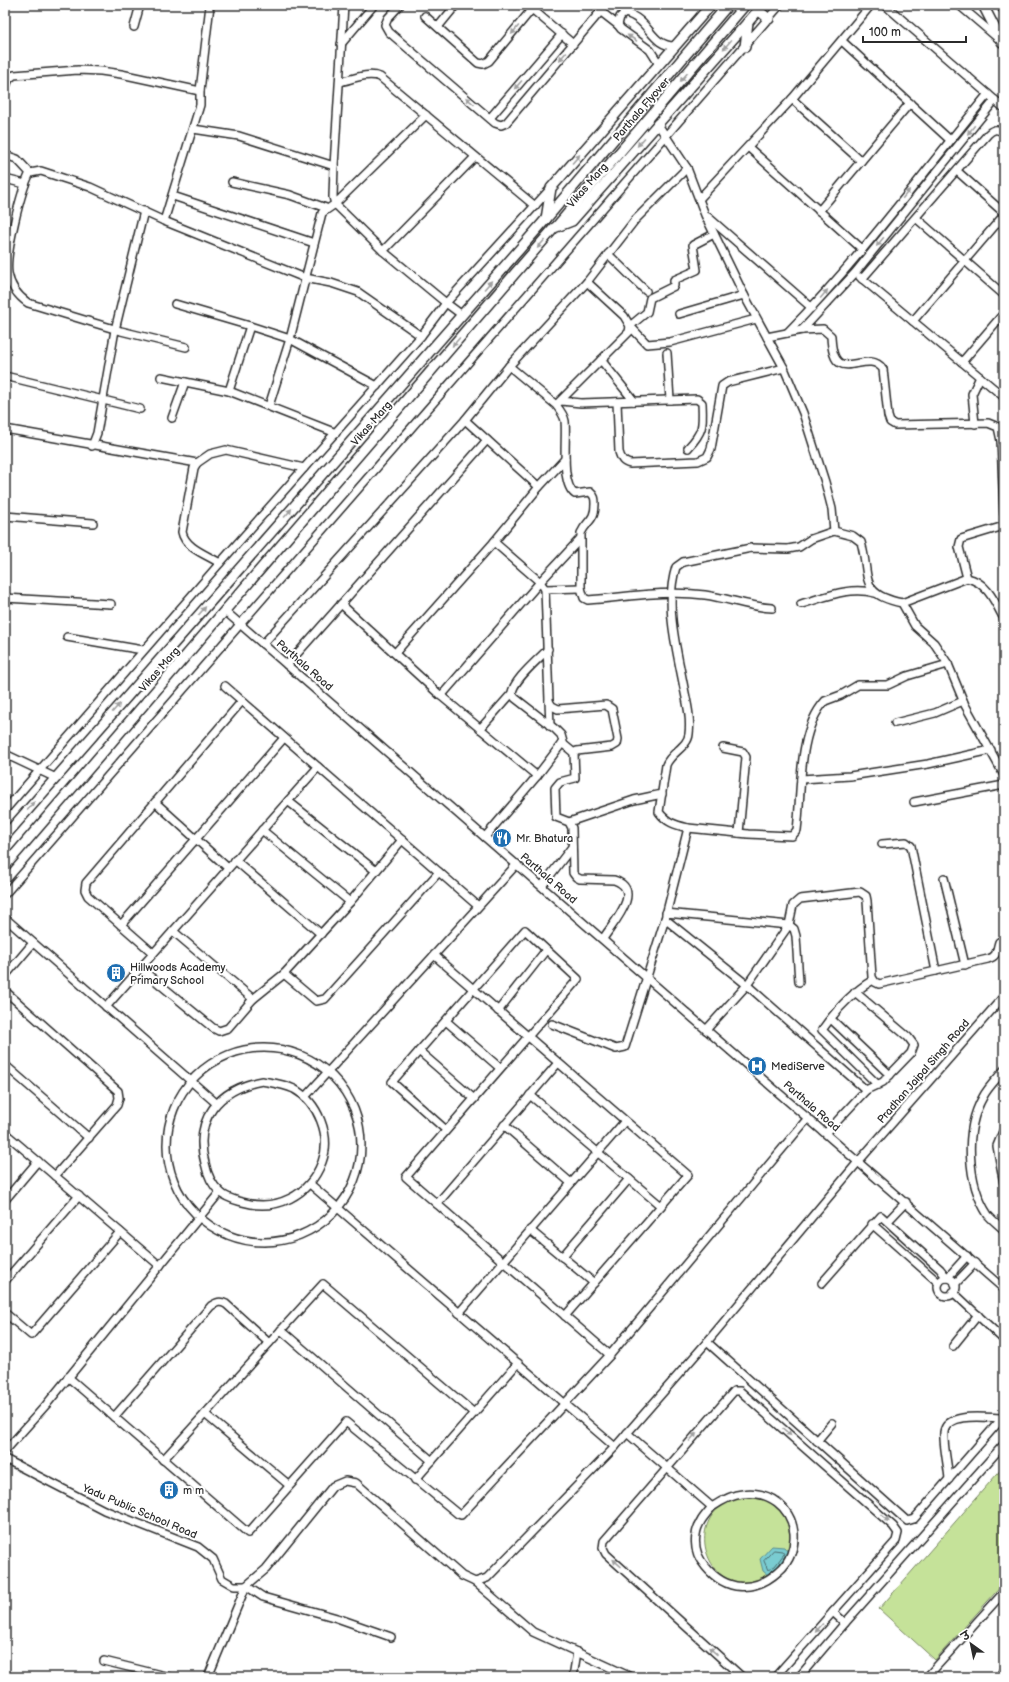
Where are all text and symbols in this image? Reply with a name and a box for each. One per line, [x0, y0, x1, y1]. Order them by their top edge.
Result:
scale bar [863, 18, 966, 44]
one-way arrow [510, 25, 519, 36]
text: 100 m [869, 25, 901, 40]
one-way arrow [626, 34, 637, 42]
one-way arrow [723, 39, 732, 50]
one-way arrow [558, 51, 567, 61]
one-way arrow [679, 72, 688, 83]
street label: Parthala Flyover [610, 74, 673, 144]
one-way arrow [514, 80, 523, 90]
one-way arrow [465, 97, 476, 106]
one-way arrow [966, 125, 975, 136]
one-way arrow [637, 137, 646, 146]
one-way arrow [572, 153, 581, 164]
street label: Vikas Marg [564, 160, 610, 210]
one-way arrow [902, 189, 911, 200]
one-way arrow [875, 237, 884, 247]
one-way arrow [537, 238, 546, 249]
one-way arrow [483, 281, 492, 290]
one-way arrow [819, 289, 828, 300]
one-way arrow [452, 337, 461, 347]
street label: Vikas Marg [348, 398, 394, 448]
one-way arrow [283, 508, 293, 518]
one-way arrow [198, 606, 207, 616]
street label: Parthala Road [274, 637, 336, 693]
street label: Vikas Marg [136, 644, 182, 694]
one-way arrow [112, 703, 121, 714]
one-way arrow [26, 801, 35, 811]
restaurant icon: Mr. Bhatura [491, 827, 513, 849]
place label: Mr. Bhatura [516, 832, 573, 845]
street label: Parthala Road [518, 850, 580, 906]
place label: Hillwoods Academy Primary School [130, 961, 226, 987]
building icon: Hillwoods Academy Primary School [105, 962, 127, 984]
street label: Pradhan Jaipal Singh Road [875, 1017, 972, 1126]
hospital icon: MediServe [746, 1055, 768, 1077]
place label: MediServe [771, 1060, 825, 1073]
street label: Parthala Road [781, 1078, 843, 1134]
one-way arrow [782, 1427, 793, 1436]
one-way arrow [689, 1432, 698, 1442]
building icon: m m [158, 1479, 180, 1501]
street label: Yadu Public School Road [80, 1481, 199, 1541]
place label: m m [183, 1484, 204, 1497]
one-way arrow [880, 1513, 889, 1522]
one-way arrow [612, 1559, 622, 1568]
one-way arrow [815, 1623, 824, 1632]
north arrow [951, 1624, 991, 1664]
text: उ [958, 1628, 974, 1644]
one-way arrow [708, 1646, 718, 1655]

